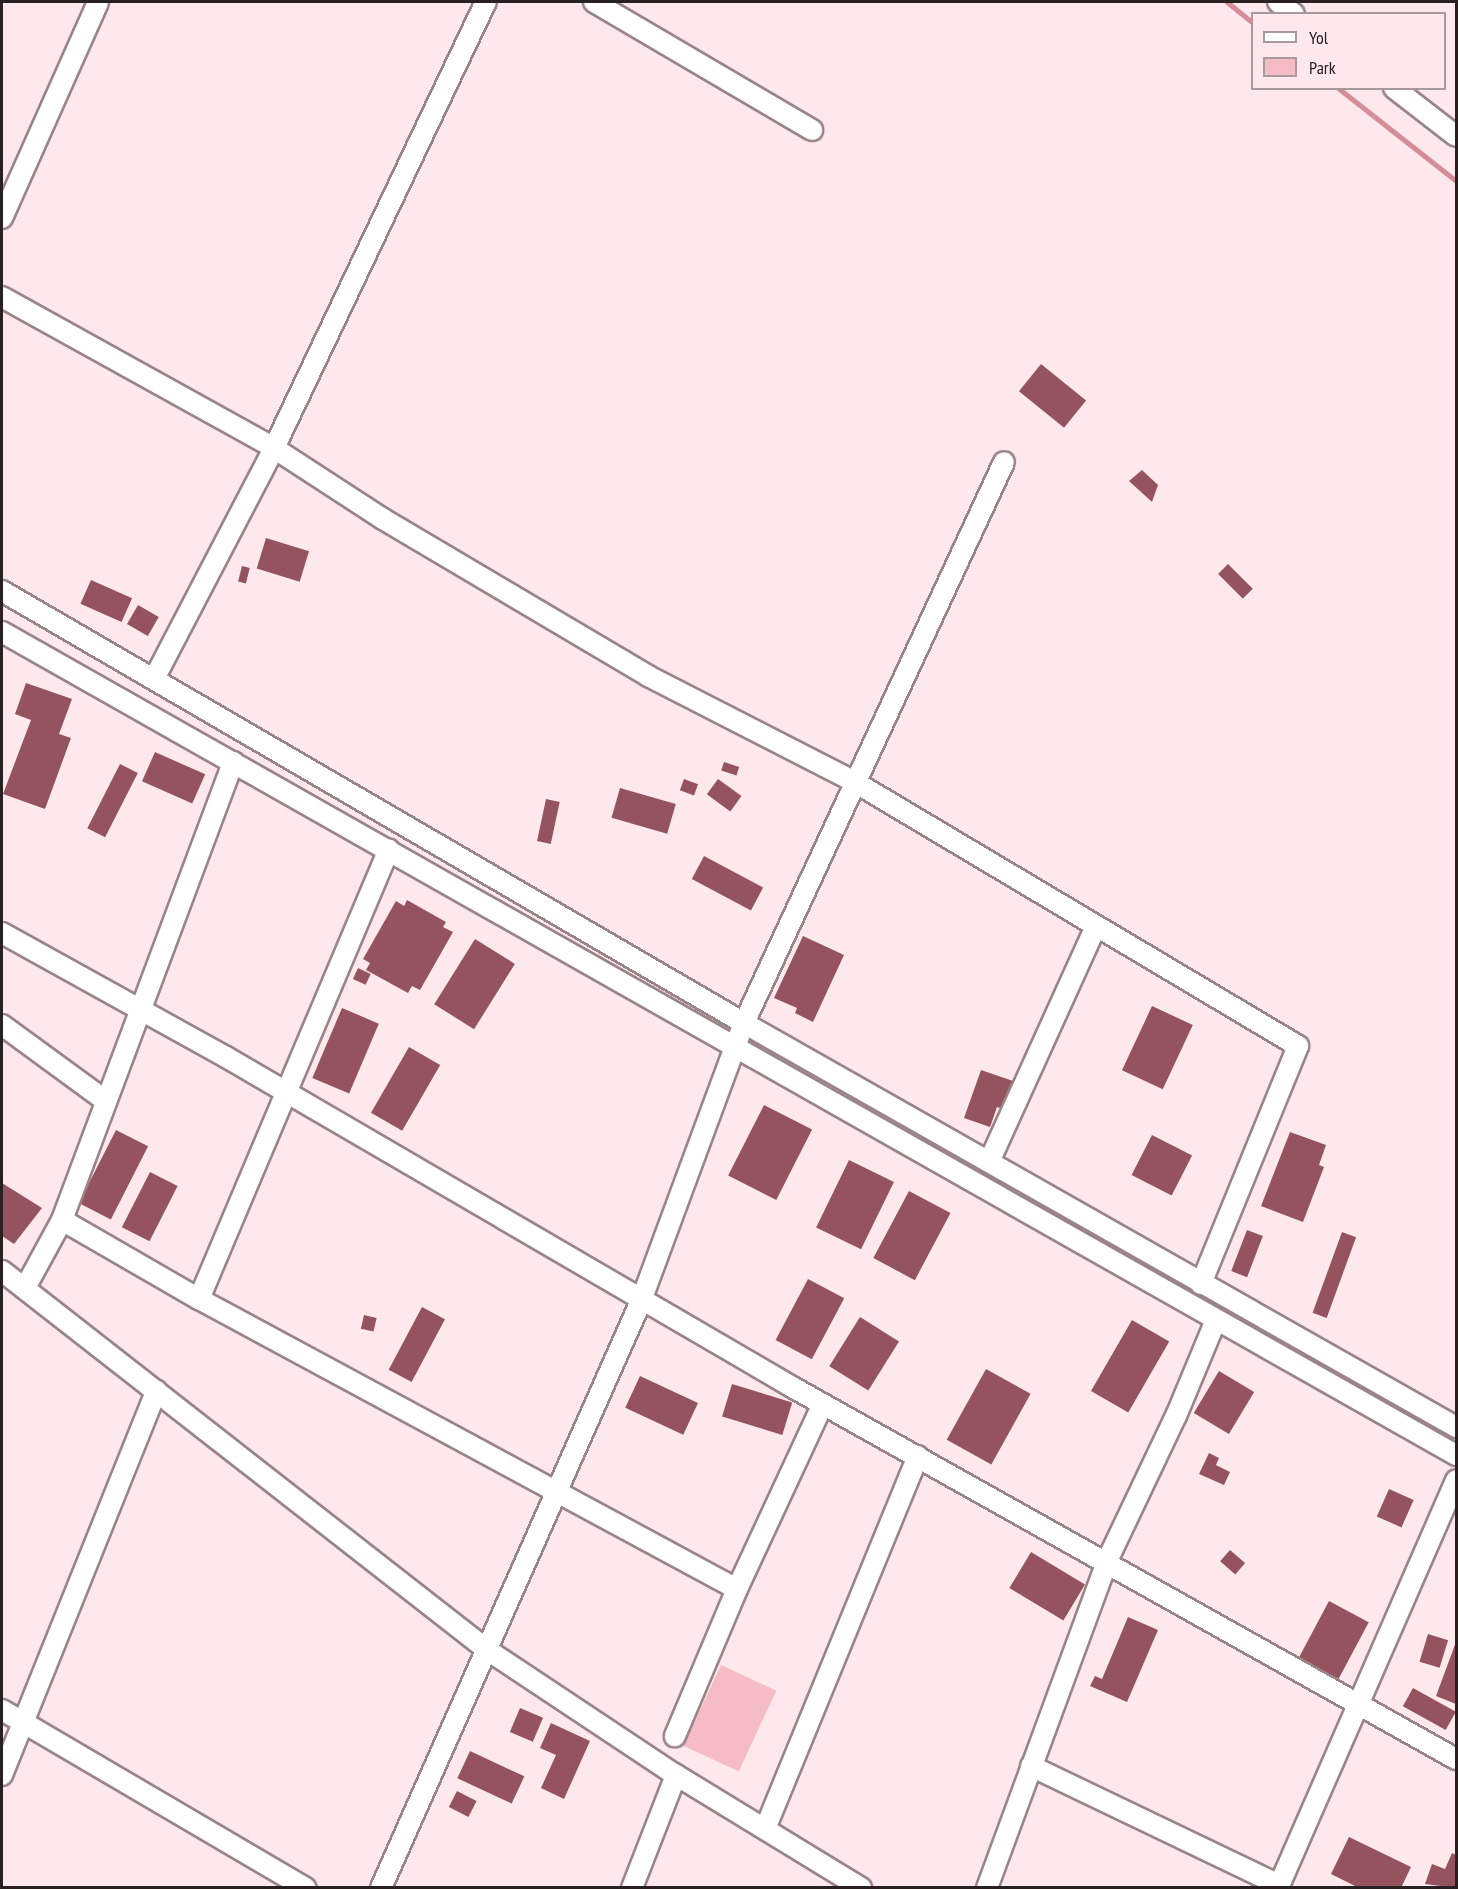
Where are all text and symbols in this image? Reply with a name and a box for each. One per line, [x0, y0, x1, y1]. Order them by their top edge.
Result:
legend [1251, 12, 1446, 90]
text: Yol [1309, 26, 1328, 49]
text: Park [1309, 56, 1336, 79]

